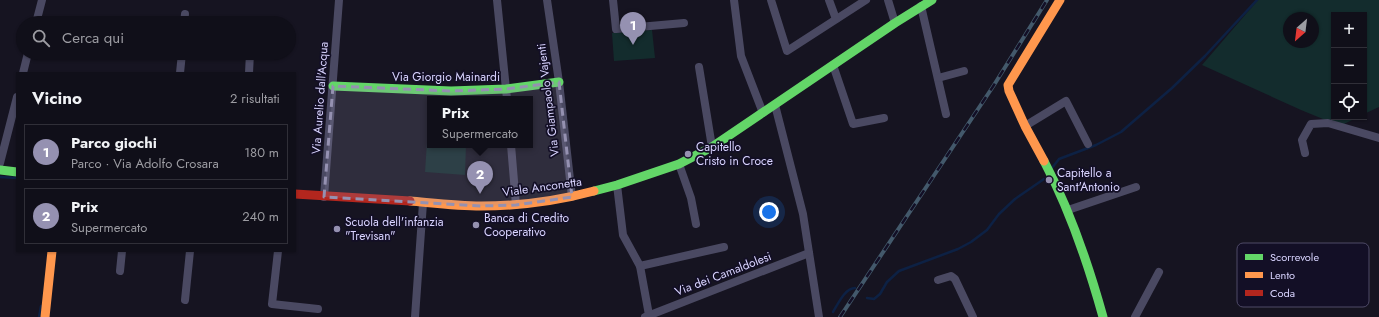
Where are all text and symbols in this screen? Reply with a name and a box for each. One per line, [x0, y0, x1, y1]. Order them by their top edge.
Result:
pin: 1 [620, 12, 646, 45]
north arrow [1283, 12, 1319, 48]
map controls [1331, 12, 1367, 120]
button: + [1331, 12, 1367, 48]
search box [16, 16, 296, 60]
icon: search [30, 27, 52, 49]
text: Cerca qui [62, 27, 124, 49]
street label: Via Aurelio dall'Acqua [307, 41, 333, 155]
street label: Via Giampaolo Vajenti [532, 42, 564, 158]
button: − [1331, 48, 1367, 84]
street label: Via Giorgio Mainardi [392, 68, 500, 86]
button: locate [1331, 84, 1367, 120]
text: Vicino [32, 86, 82, 110]
text: 2 risultati [230, 89, 280, 108]
popup [427, 96, 533, 148]
text: Prix [442, 102, 469, 124]
text: Supermercato [442, 124, 518, 143]
text: Parco giochi [71, 132, 157, 154]
place label: Capitello Cristo in Croce [696, 138, 773, 170]
text: 1 [43, 143, 49, 162]
text: 180 m [244, 143, 279, 162]
marker: Capitello Cristo in Croce [683, 149, 693, 159]
text: Parco · Via Adolfo Crosara [71, 154, 219, 173]
pin: 2 [467, 161, 493, 194]
place label: Capitello a Sant'Antonio [1057, 164, 1120, 196]
street label: Viale Anconetta [501, 172, 583, 201]
marker: Capitello a Sant'Antonio [1044, 175, 1054, 185]
text: Prix [71, 196, 98, 218]
your location [759, 202, 779, 222]
text: 2 [42, 207, 50, 226]
text: 240 m [242, 207, 279, 226]
place label: Banca di Credito Cooperativo [484, 209, 570, 241]
place label: Scuola dell'infanzia "Trevisan" [345, 213, 444, 245]
text: Supermercato [71, 218, 147, 237]
marker: Banca di Credito Cooperativo [471, 220, 481, 230]
marker: Scuola dell'infanzia "Trevisan" [332, 224, 342, 234]
legend [1237, 243, 1369, 307]
street label: Via dei Camaldolesi [672, 247, 774, 301]
text: Scorrevole [1270, 249, 1319, 265]
text: Lento [1270, 267, 1295, 283]
text: Coda [1270, 285, 1295, 301]

